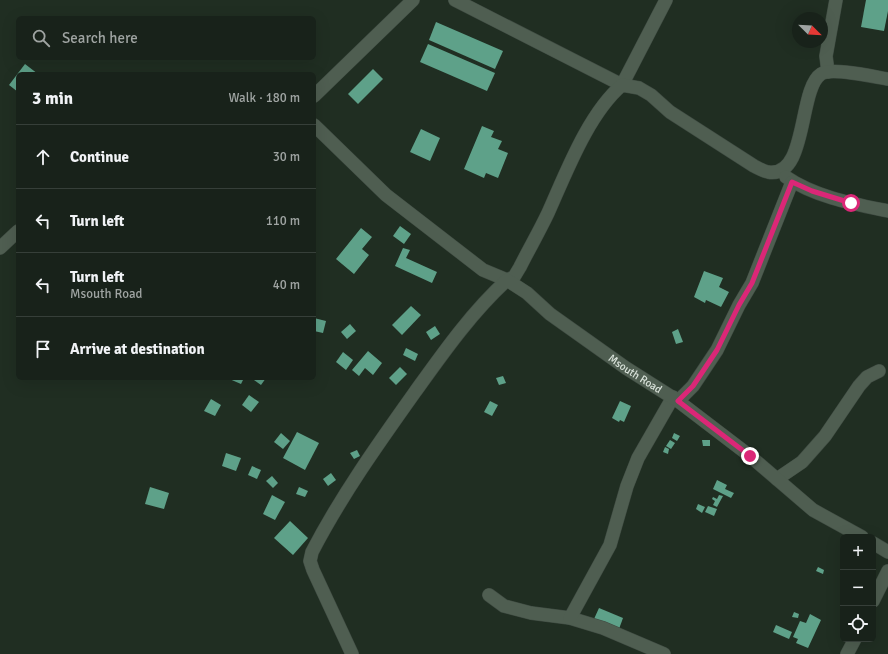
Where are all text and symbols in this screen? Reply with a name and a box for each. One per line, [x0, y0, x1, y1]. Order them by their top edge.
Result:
north arrow [792, 12, 828, 48]
search box [16, 16, 316, 60]
icon: search [30, 27, 52, 49]
text: Search here [62, 29, 138, 47]
text: 3 min [32, 88, 73, 109]
text: Walk · 180 m [229, 90, 300, 106]
icon: ahead [32, 146, 54, 168]
text: Continue [70, 148, 129, 166]
text: 30 m [273, 149, 300, 165]
route start [842, 194, 860, 212]
icon: left [32, 210, 54, 232]
text: Turn left [70, 212, 124, 230]
text: 110 m [266, 213, 300, 229]
text: Turn left [70, 268, 124, 286]
icon: left [32, 274, 54, 296]
text: 40 m [273, 277, 300, 293]
text: Msouth Road [70, 286, 142, 302]
icon: arrive [32, 338, 54, 360]
text: Arrive at destination [70, 340, 205, 358]
street label: Msouth Road [606, 351, 665, 396]
route end [741, 447, 759, 465]
map controls [840, 534, 876, 642]
button: + [840, 534, 876, 570]
button: − [840, 570, 876, 606]
button: locate [840, 606, 876, 642]

